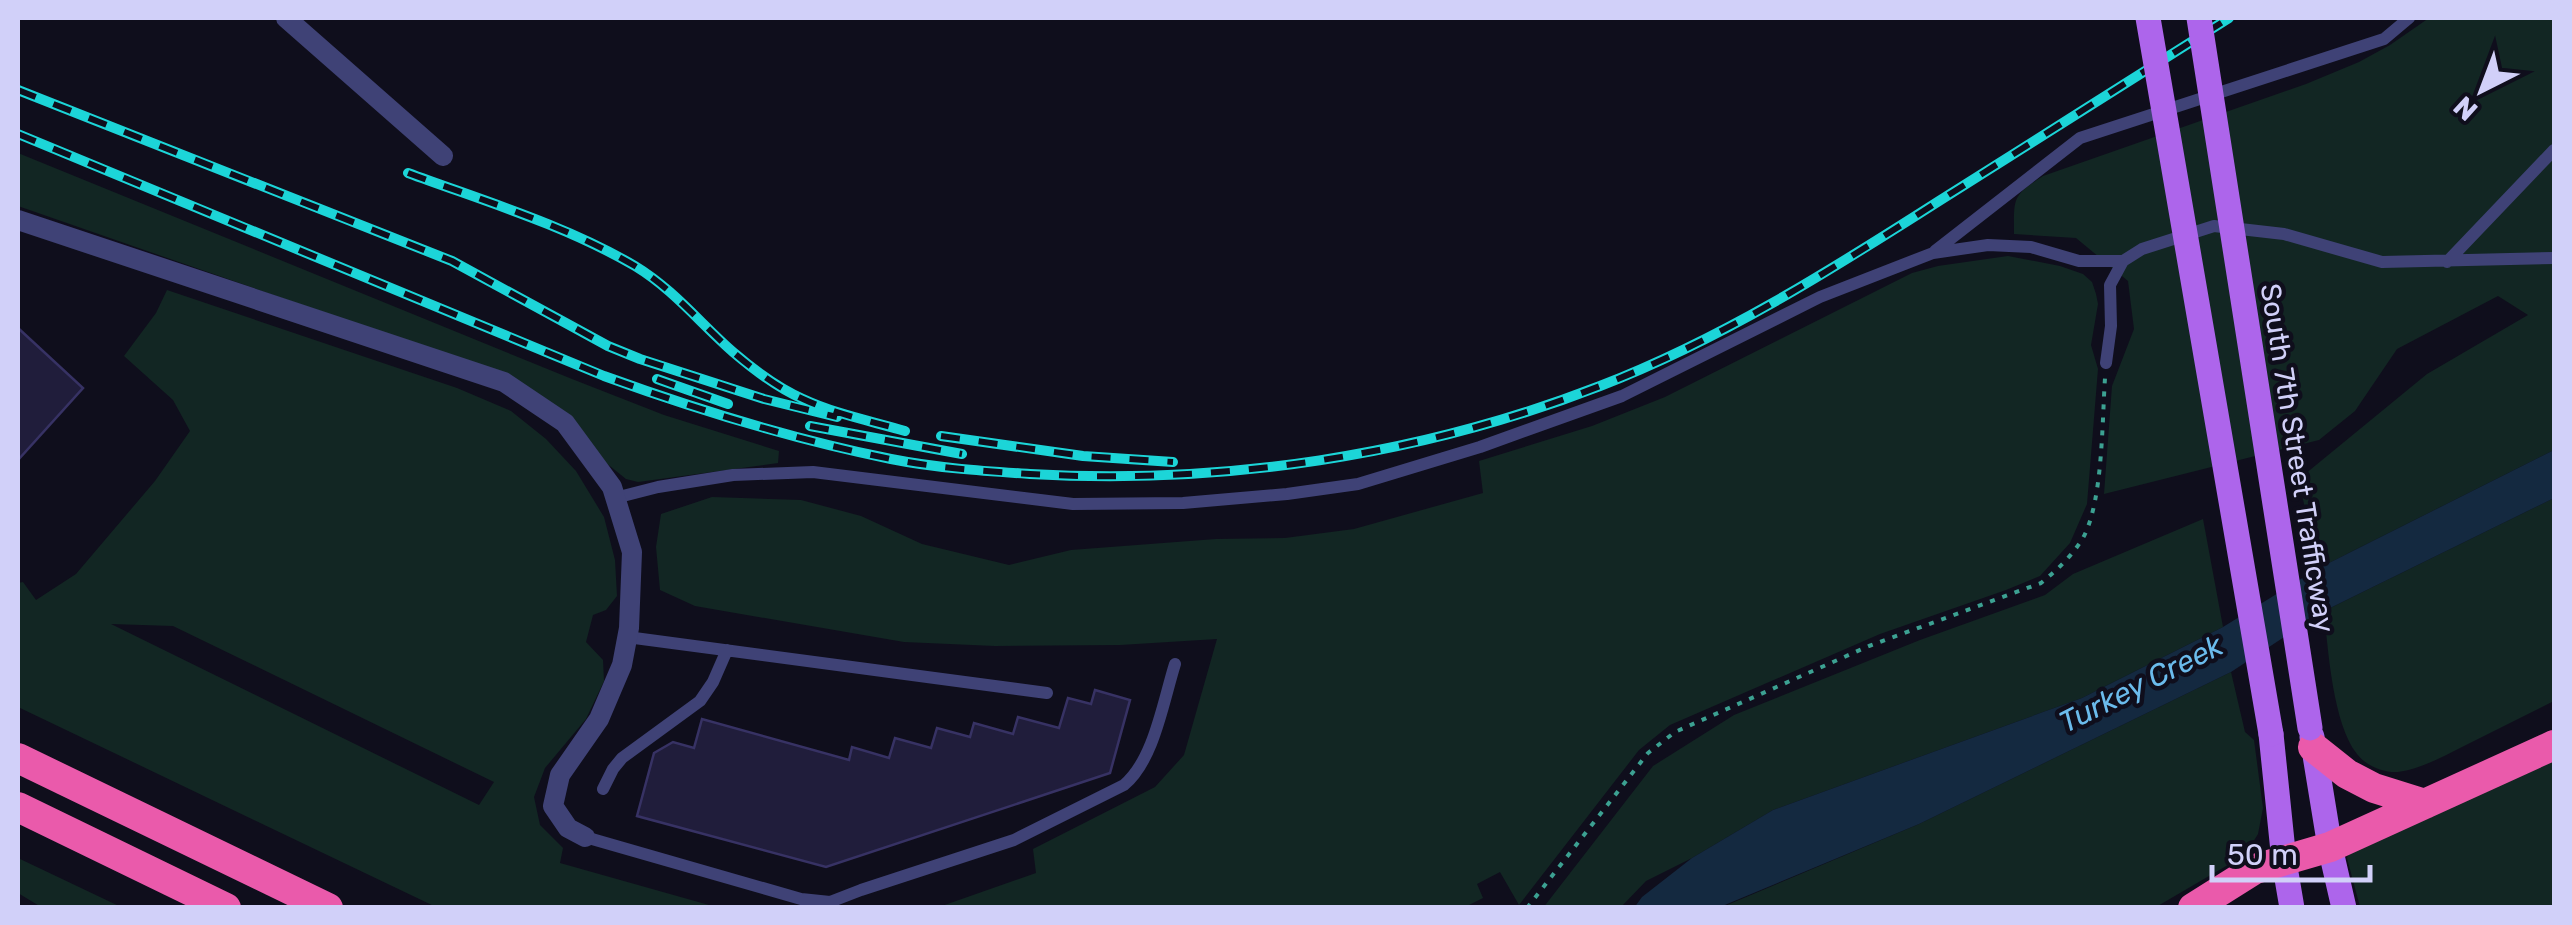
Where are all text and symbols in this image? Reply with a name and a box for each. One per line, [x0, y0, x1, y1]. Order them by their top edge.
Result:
north arrow [2432, 40, 2532, 140]
text: N [2447, 89, 2484, 127]
street label: South 7th Street Trafficway [2254, 281, 2341, 635]
water label: Turkey Creek [2053, 627, 2229, 741]
scale bar [2212, 820, 2370, 882]
text: 50 m [2227, 837, 2298, 873]

